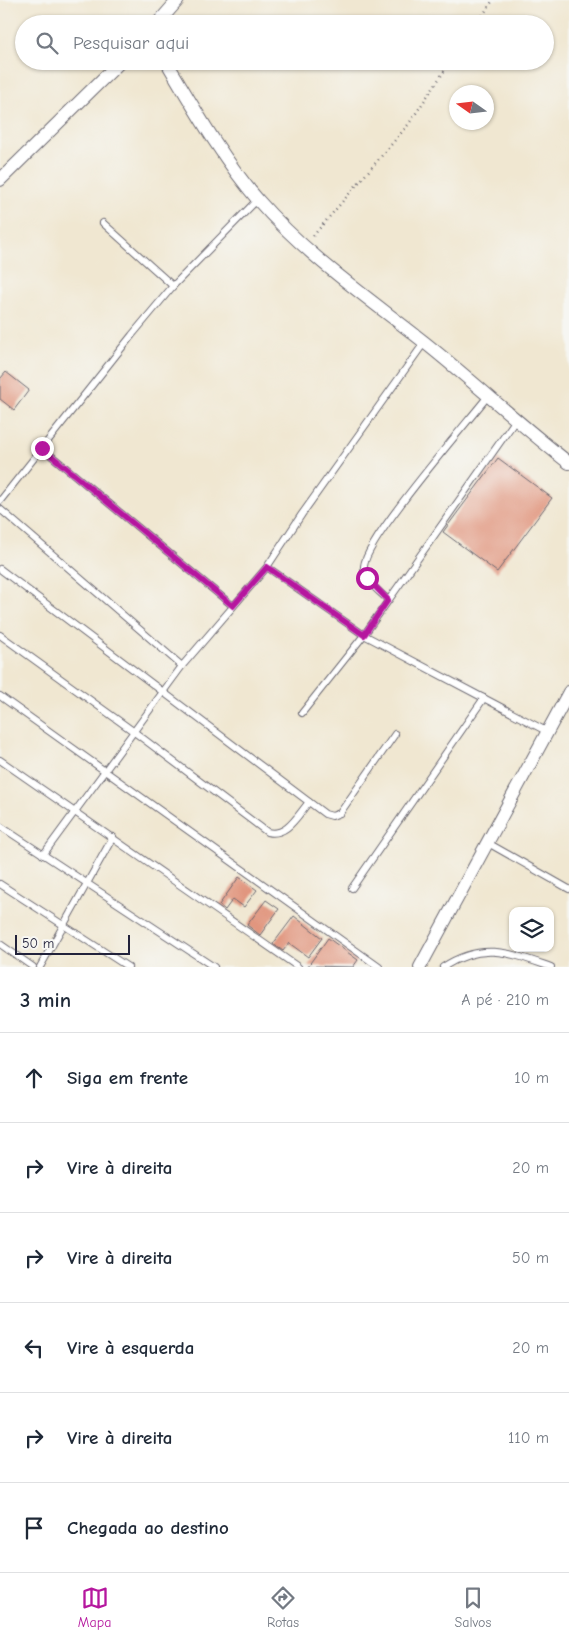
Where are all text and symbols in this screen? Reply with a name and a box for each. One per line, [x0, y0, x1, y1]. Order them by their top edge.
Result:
search box [15, 15, 554, 70]
icon: search [33, 29, 61, 57]
text: Pesquisar aqui [73, 32, 189, 54]
north arrow [449, 85, 494, 130]
route end [31, 437, 54, 460]
route start [356, 567, 379, 590]
map controls [509, 907, 554, 952]
button: layers [509, 907, 554, 952]
scale bar [15, 932, 130, 955]
text: 50 m [22, 935, 54, 952]
text: 3 min [20, 988, 71, 1012]
text: A pé · 210 m [461, 991, 549, 1009]
icon: ahead [20, 1064, 48, 1092]
text: Siga em frente [67, 1067, 188, 1089]
text: 10 m [514, 1069, 549, 1087]
icon: right [20, 1154, 48, 1182]
text: Vire à direita [67, 1157, 172, 1179]
text: 20 m [512, 1159, 549, 1177]
icon: right [20, 1244, 48, 1272]
text: Vire à direita [67, 1247, 172, 1269]
text: 50 m [512, 1249, 549, 1267]
icon: left [20, 1334, 48, 1362]
text: Vire à esquerda [67, 1337, 194, 1359]
text: 20 m [512, 1339, 549, 1357]
icon: right [20, 1424, 48, 1452]
text: Vire à direita [67, 1427, 172, 1449]
text: 110 m [508, 1429, 549, 1447]
icon: arrive [20, 1514, 48, 1542]
text: Chegada ao destino [67, 1517, 229, 1539]
tab: Mapa [78, 1584, 111, 1631]
tab: Rotas [267, 1584, 299, 1631]
tab: Salvos [454, 1584, 491, 1631]

